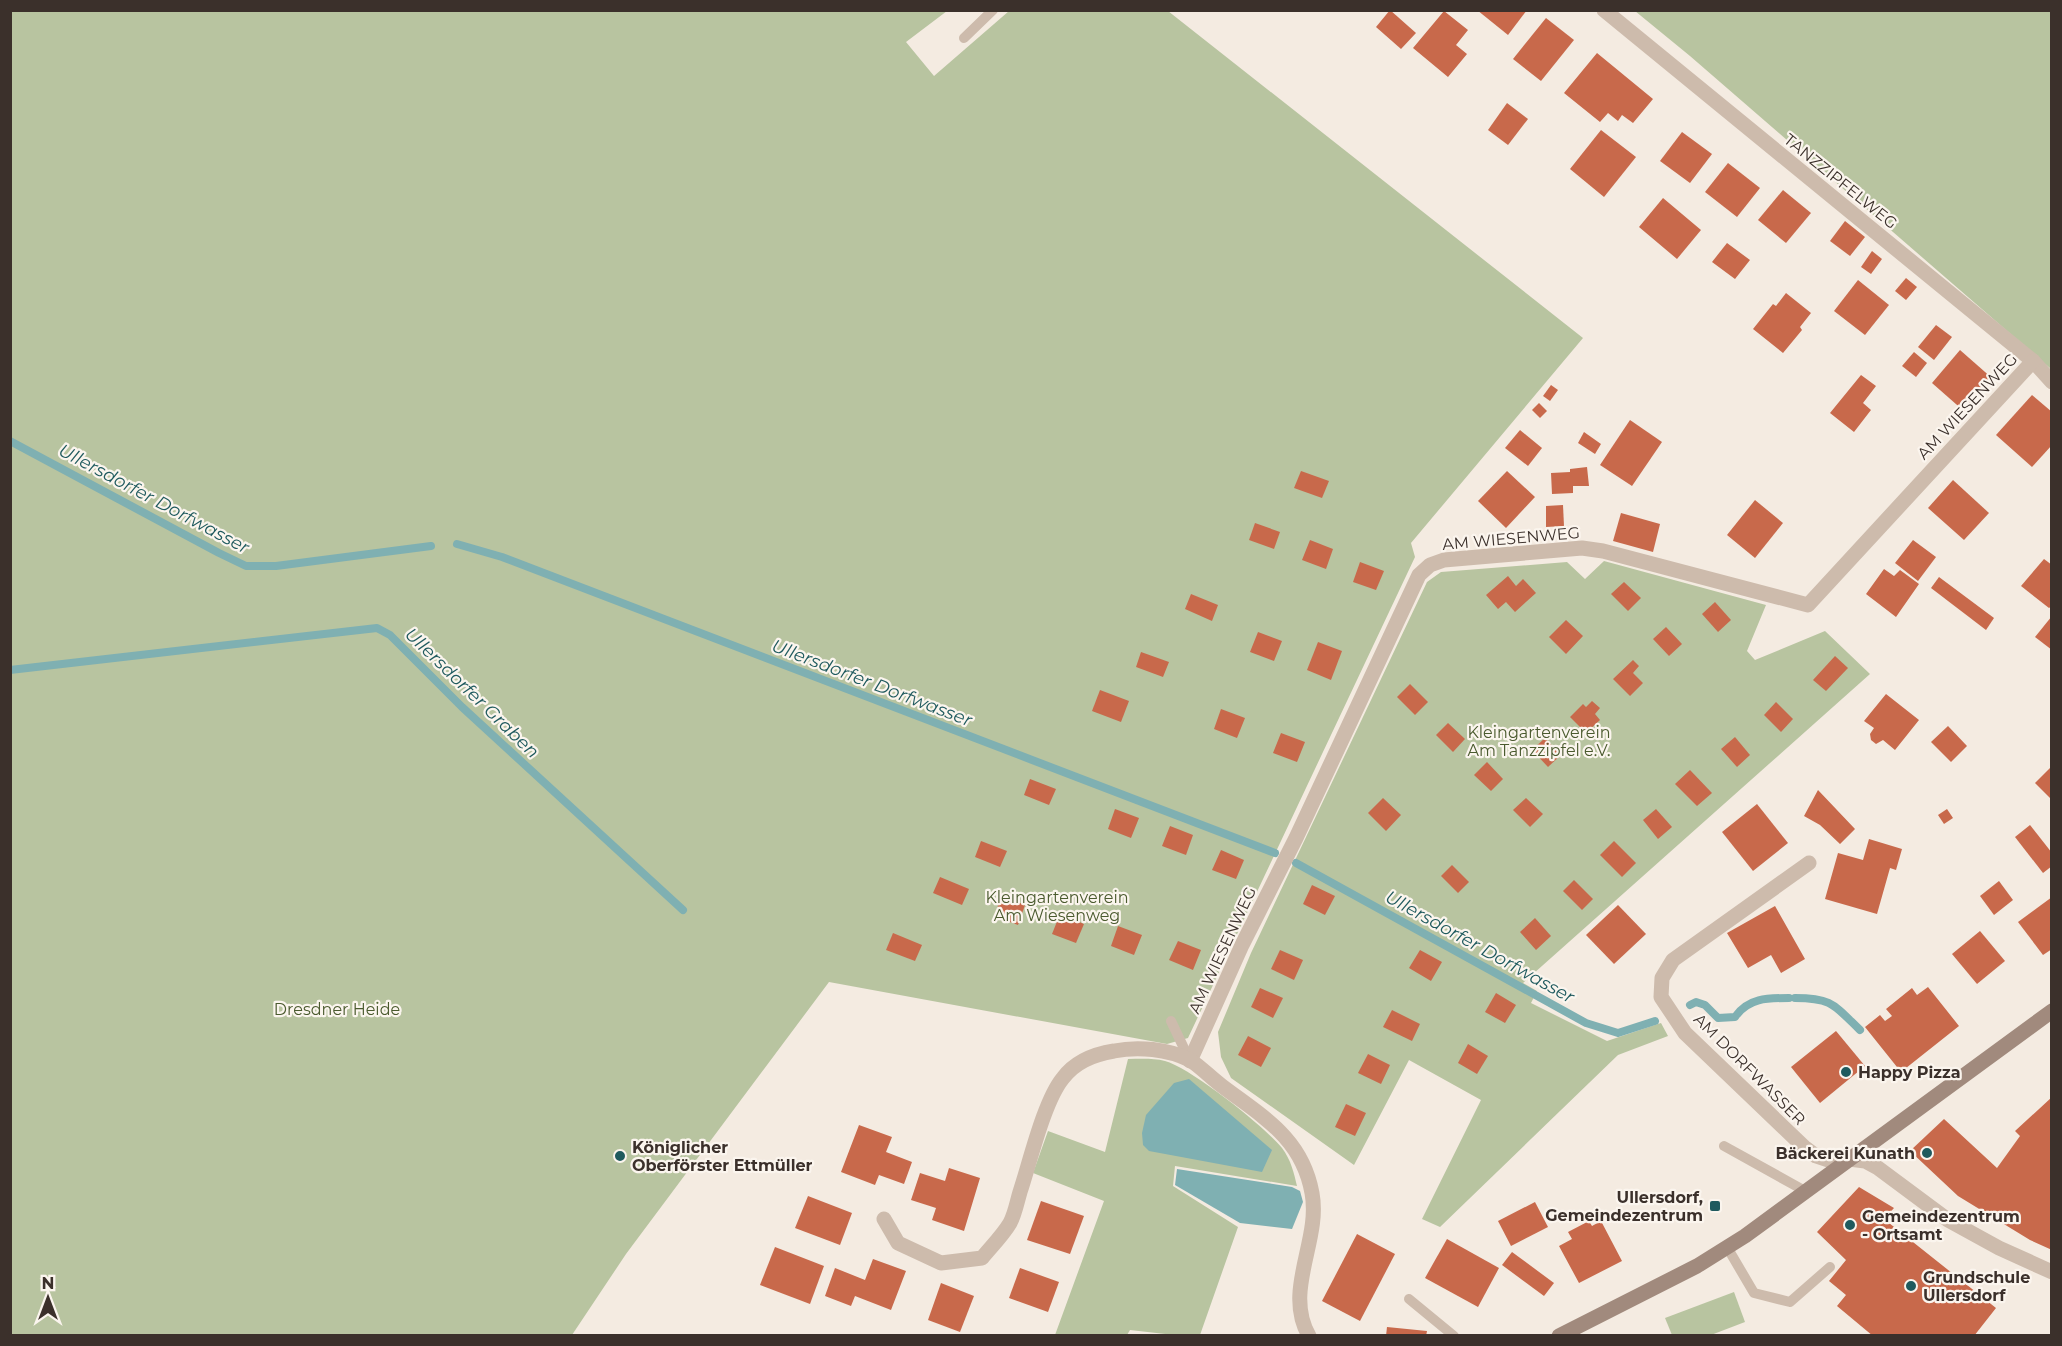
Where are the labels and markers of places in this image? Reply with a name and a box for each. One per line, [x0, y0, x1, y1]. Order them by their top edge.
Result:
place label: Happy Pizza [1858, 1063, 1961, 1082]
marker: Happy Pizza [1839, 1065, 1853, 1079]
place label: Königlicher Oberförster Ettmüller [632, 1138, 813, 1175]
place label: Bäckerei Kunath [1776, 1144, 1915, 1163]
marker: Bäckerei Kunath [1920, 1146, 1934, 1160]
marker: Königlicher Oberförster Ettmüller [613, 1149, 627, 1163]
place label: Ullersdorf, Gemeindezentrum [1545, 1188, 1703, 1225]
marker: Ullersdorf, Gemeindezentrum [1708, 1199, 1722, 1213]
place label: Gemeindezentrum - Ortsamt [1862, 1207, 2020, 1244]
marker: Gemeindezentrum - Ortsamt [1843, 1218, 1857, 1232]
place label: Grundschule Ullersdorf [1923, 1268, 2030, 1305]
marker: Grundschule Ullersdorf [1904, 1279, 1918, 1293]

